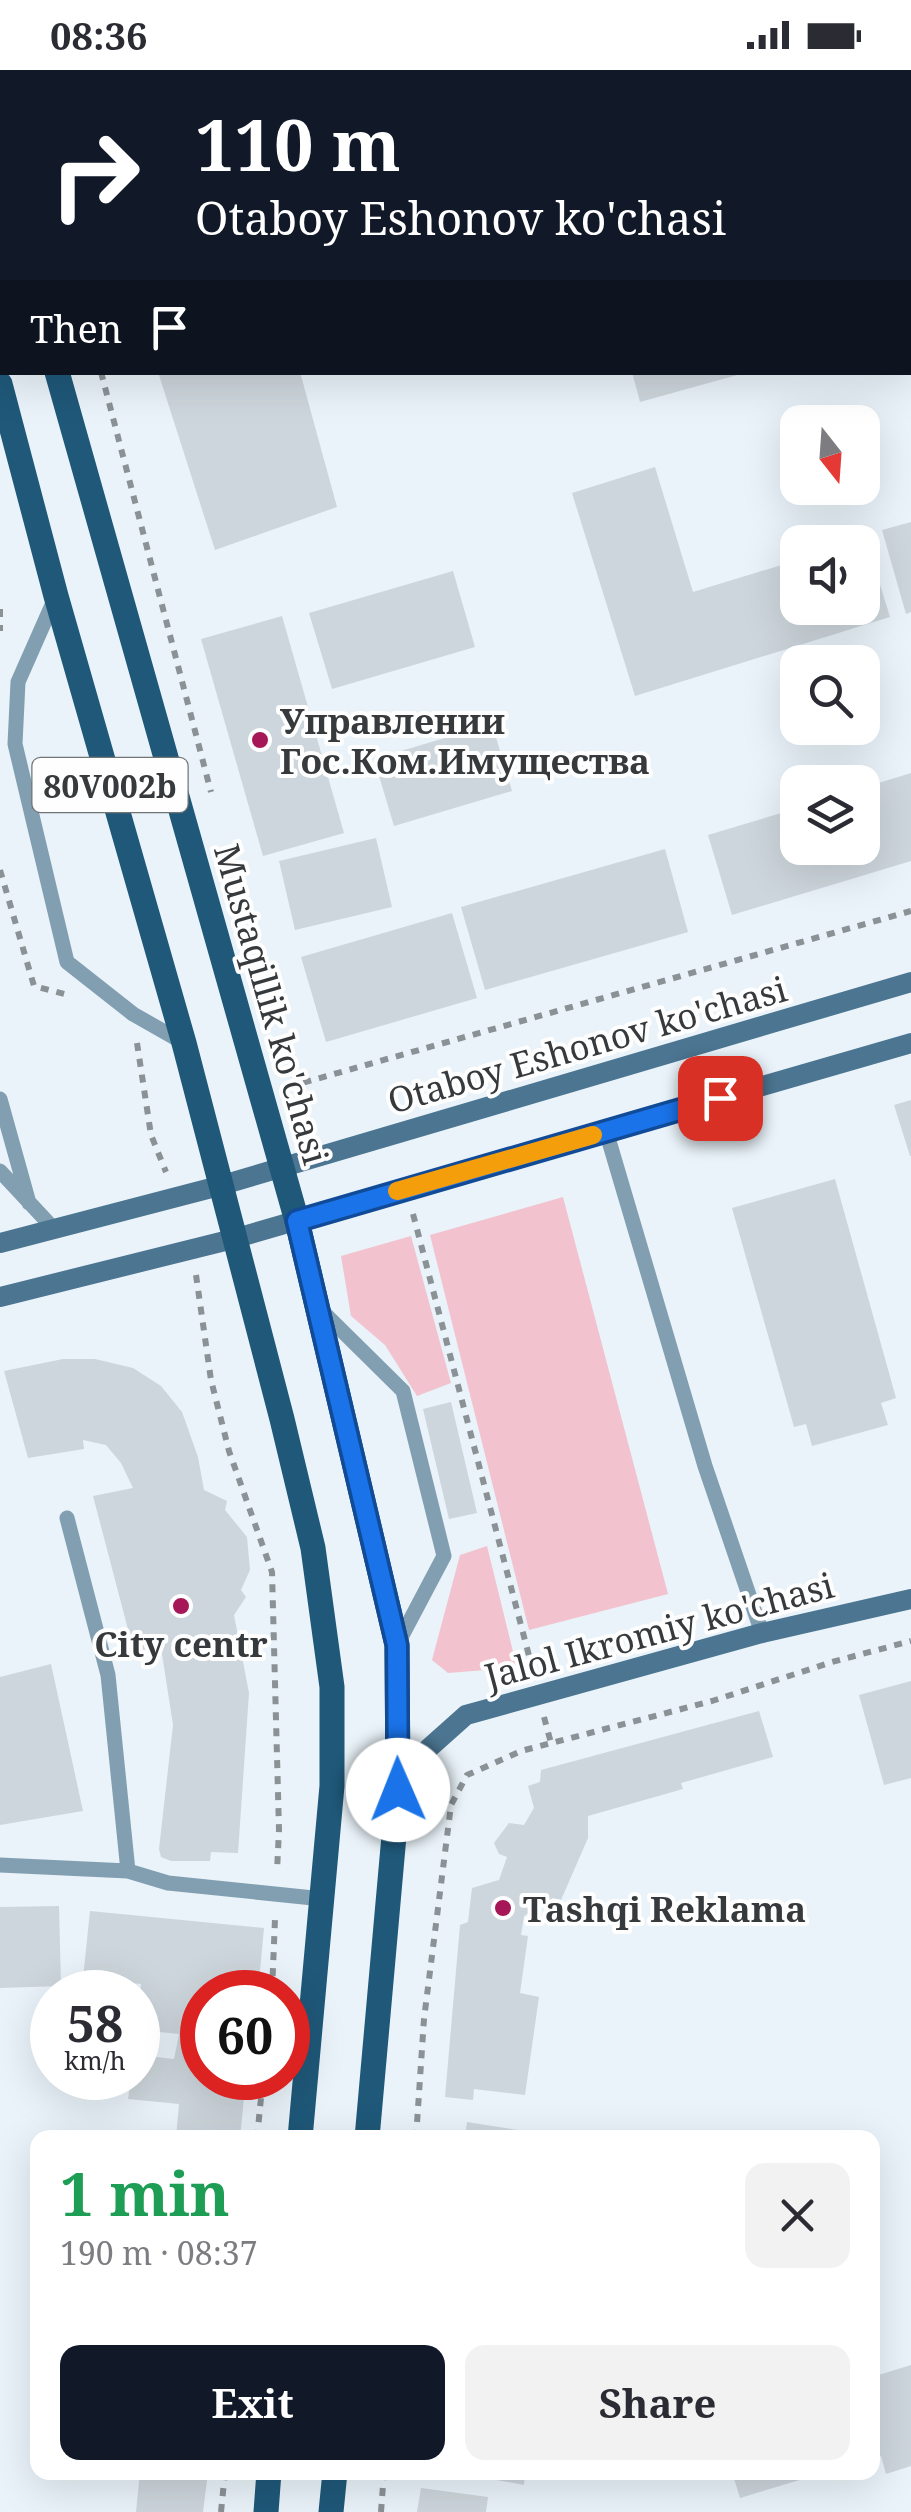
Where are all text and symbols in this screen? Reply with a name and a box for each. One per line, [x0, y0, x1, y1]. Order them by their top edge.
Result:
text: 08:36 [50, 9, 147, 61]
text: 110 m [195, 96, 401, 192]
icon: right [30, 110, 160, 240]
text: Otaboy Eshonov ko'chasi [195, 187, 726, 248]
icon: arrive [142, 300, 197, 355]
text: Then [30, 302, 122, 354]
north arrow [780, 405, 880, 505]
map controls [780, 405, 880, 865]
button: sound [780, 525, 880, 625]
button: search [780, 645, 880, 745]
place label: Управлении Гос.Ком.Имущества [280, 697, 650, 784]
marker: Управлении Гос.Ком.Имущества [249, 729, 271, 751]
road number: 80V002b [32, 758, 188, 812]
button: layers [780, 765, 880, 865]
street label: Mustaqillik ko'chasi [204, 838, 340, 1170]
street label: Otaboy Eshonov ko'chasi [382, 964, 792, 1124]
pin [678, 1056, 763, 1141]
icon: arrive [693, 1071, 748, 1126]
street label: Jalol Ikromiy ko'chasi [478, 1561, 839, 1699]
marker: City centr [170, 1595, 192, 1617]
place label: City centr [94, 1620, 268, 1667]
position arrow [346, 1738, 450, 1842]
place label: Tashqi Reklama [523, 1885, 806, 1932]
marker: Tashqi Reklama [492, 1897, 514, 1919]
speed limit sign: 60 [180, 1970, 310, 2100]
text: 58 [67, 1989, 123, 2057]
text: km/h [64, 2043, 126, 2077]
text: 1 min [60, 2152, 230, 2234]
button: close [745, 2163, 850, 2268]
text: 190 m · 08:37 [60, 2231, 258, 2274]
button: Exit [60, 2345, 445, 2460]
button: Share [465, 2345, 850, 2460]

